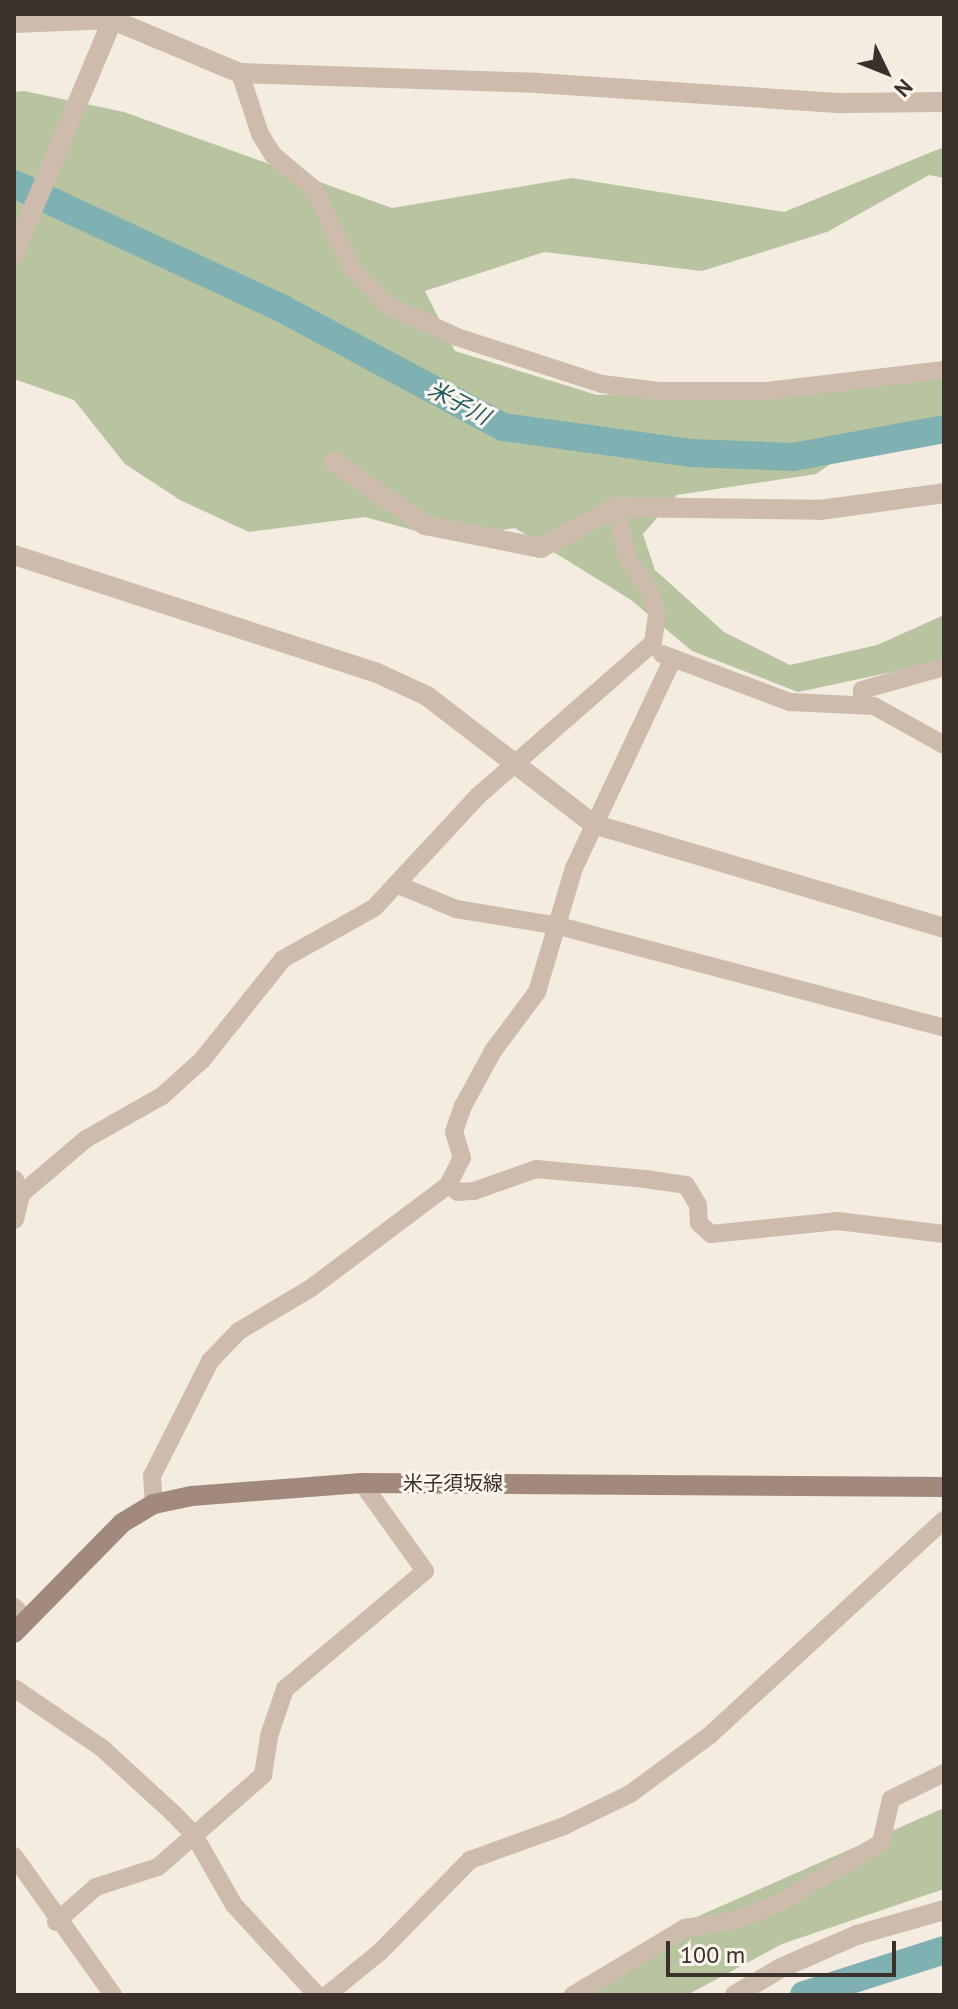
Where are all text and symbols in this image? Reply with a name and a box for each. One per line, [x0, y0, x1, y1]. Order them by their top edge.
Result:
north arrow [846, 32, 926, 112]
text: N [888, 74, 919, 103]
water label: 米子川 [424, 376, 494, 430]
street label: 米子須坂線 [403, 1471, 503, 1495]
scale bar [670, 1925, 900, 1975]
text: 100 m [680, 1939, 745, 1970]

